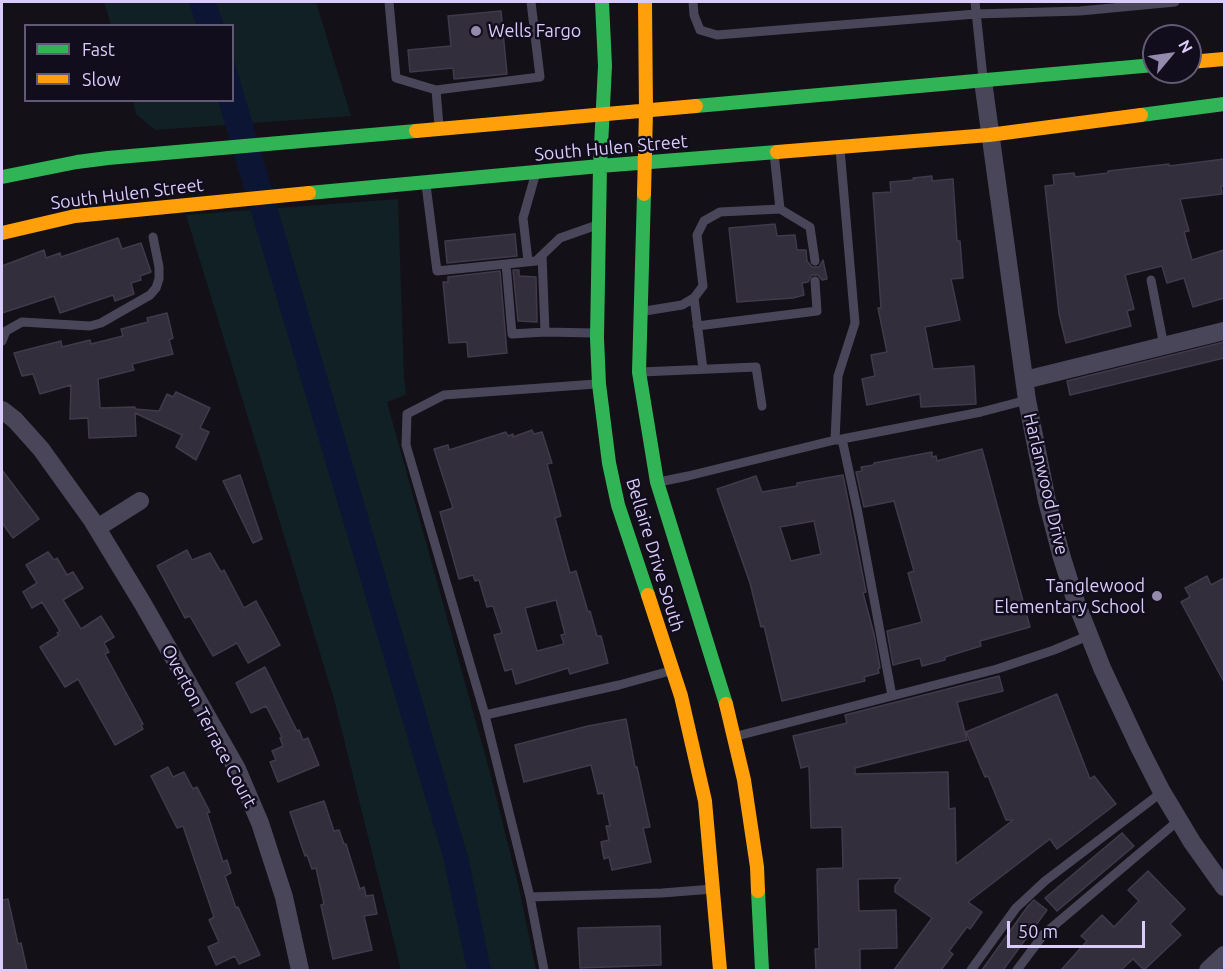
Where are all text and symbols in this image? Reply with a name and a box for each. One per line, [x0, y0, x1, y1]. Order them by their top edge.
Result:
place label: Wells Fargo [488, 20, 581, 42]
legend [24, 24, 234, 102]
marker: Wells Fargo [469, 24, 483, 38]
north arrow [1142, 24, 1202, 84]
text: N [1175, 37, 1197, 56]
text: Fast [82, 39, 115, 59]
text: Slow [82, 69, 121, 89]
street label: South Hulen Street [533, 131, 689, 165]
street label: South Hulen Street [49, 174, 205, 214]
street label: Harlanwood Drive [1019, 411, 1073, 557]
street label: Bellaire Drive South [621, 476, 689, 634]
place label: Tanglewood Elementary School [994, 575, 1145, 618]
marker: Tanglewood Elementary School [1150, 589, 1164, 603]
street label: Overton Terrace Court [157, 641, 261, 811]
scale bar [1010, 909, 1148, 947]
text: 50 m [1018, 921, 1058, 941]

